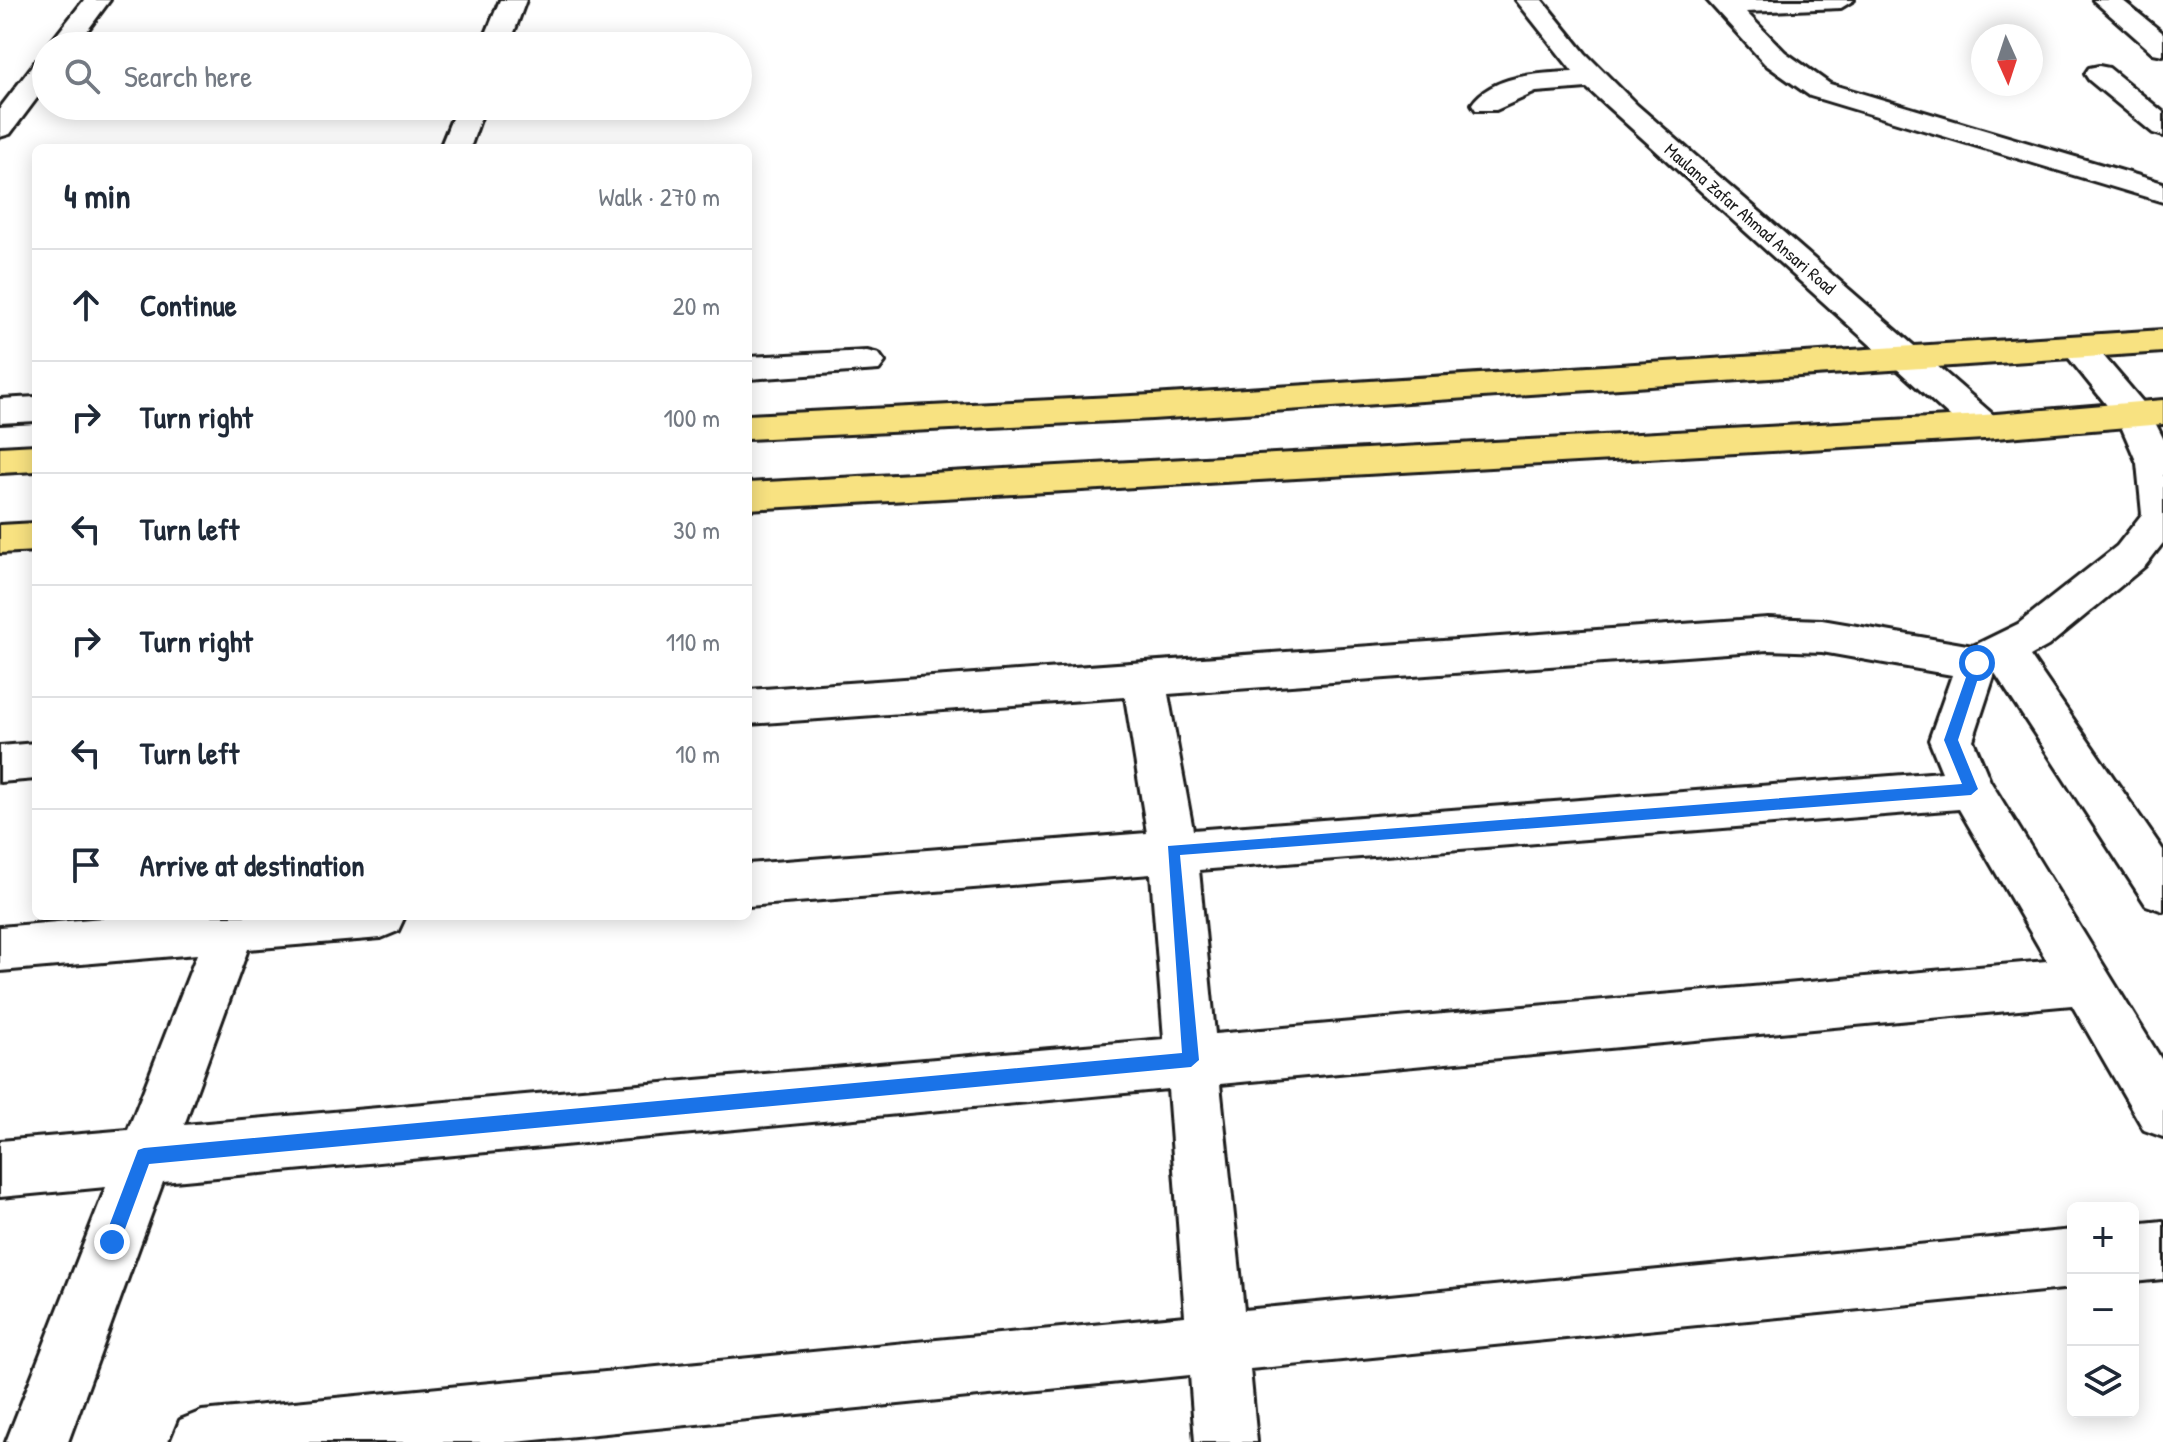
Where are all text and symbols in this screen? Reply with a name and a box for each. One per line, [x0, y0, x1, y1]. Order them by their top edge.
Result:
north arrow [1971, 24, 2043, 96]
search box [32, 32, 752, 120]
icon: search [60, 54, 104, 98]
text: Search here [124, 56, 252, 96]
street label: Maulana Zafar Ahmad Ansari Road [1659, 137, 1841, 300]
text: 4 min [64, 173, 131, 219]
text: Walk · 270 m [599, 179, 720, 214]
icon: ahead [64, 283, 108, 327]
text: Continue [140, 285, 237, 325]
text: 20 m [673, 288, 720, 323]
icon: right [64, 395, 108, 439]
text: Turn right [140, 397, 253, 437]
text: 100 m [664, 400, 720, 435]
icon: left [64, 507, 108, 551]
text: Turn left [140, 509, 239, 549]
text: 30 m [673, 512, 720, 547]
icon: right [64, 619, 108, 663]
text: Turn right [140, 621, 253, 661]
text: 110 m [666, 624, 720, 659]
route start [1959, 645, 1995, 681]
icon: left [64, 731, 108, 775]
text: Turn left [140, 733, 239, 773]
text: 10 m [675, 736, 720, 771]
icon: arrive [64, 843, 108, 887]
text: Arrive at destination [140, 845, 365, 885]
map controls [2067, 1202, 2139, 1418]
button: + [2067, 1202, 2139, 1274]
route end [94, 1224, 130, 1260]
button: − [2067, 1274, 2139, 1346]
button: layers [2067, 1346, 2139, 1418]

